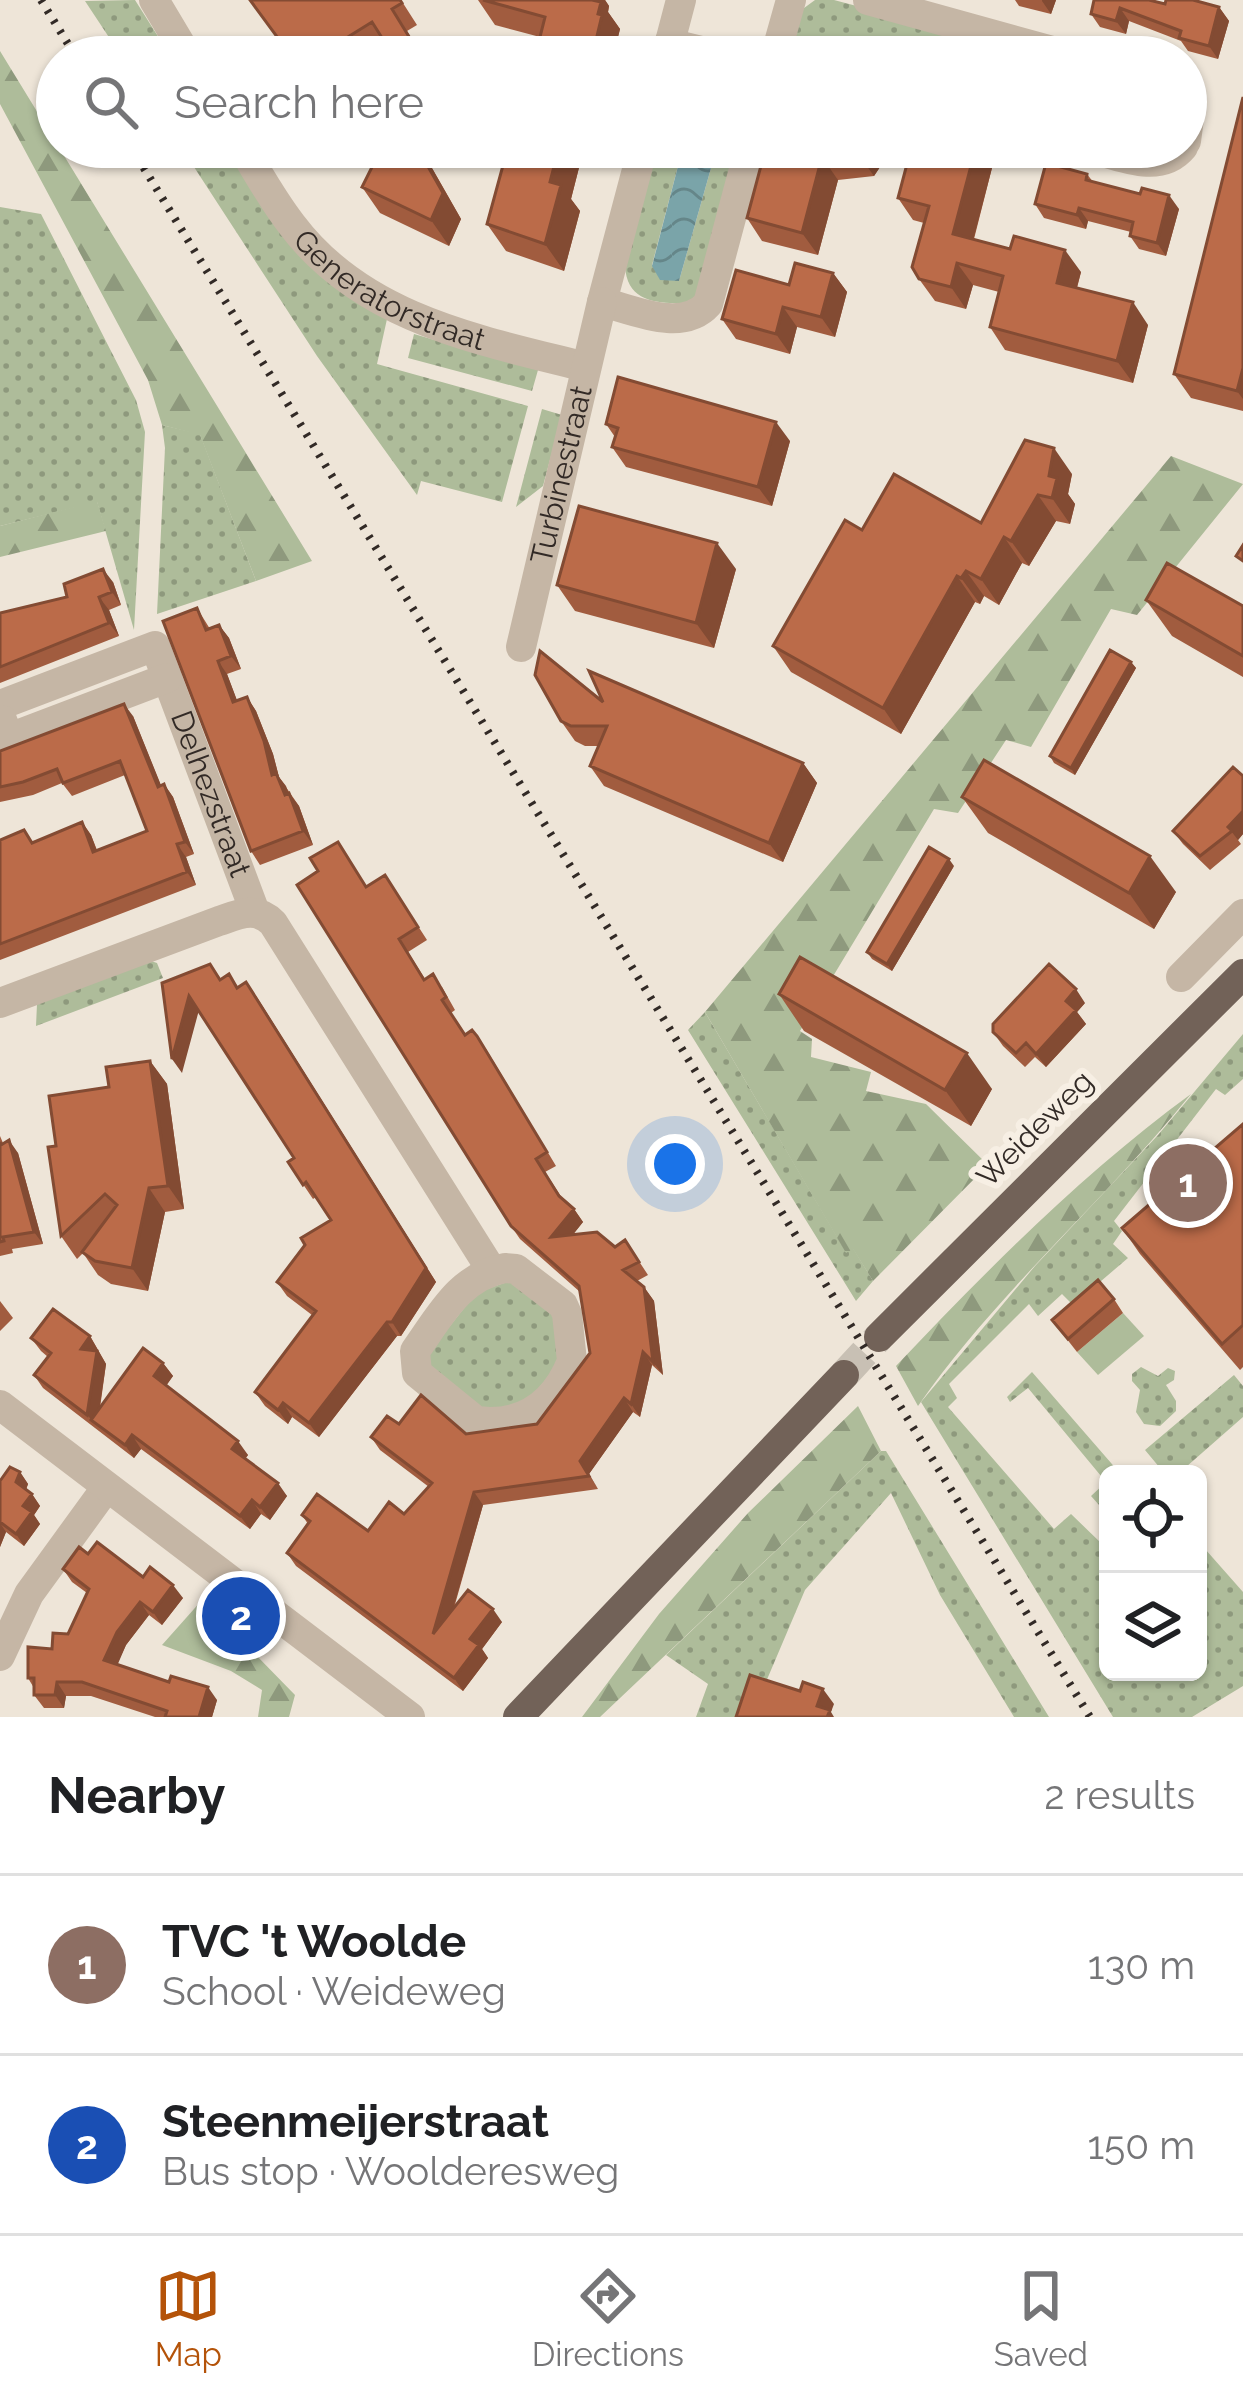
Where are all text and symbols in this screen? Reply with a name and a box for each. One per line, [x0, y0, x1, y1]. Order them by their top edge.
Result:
search box [36, 36, 1207, 168]
icon: search [78, 69, 144, 135]
text: Search here [174, 76, 424, 129]
street label: Generatorstraat [287, 222, 489, 357]
street label: Turbinestraat [523, 382, 599, 567]
street label: Delhezstraat [164, 706, 258, 882]
street label: Weideweg [969, 1063, 1100, 1194]
your location [645, 1134, 705, 1194]
pin: 1 [1149, 1138, 1227, 1228]
map controls [1099, 1465, 1207, 1681]
button: locate [1099, 1465, 1207, 1573]
pin: 2 [202, 1571, 280, 1661]
button: layers [1099, 1573, 1207, 1681]
text: Nearby [48, 1765, 225, 1825]
text: 2 results [1044, 1772, 1195, 1818]
text: TVC 't Woolde [162, 1915, 466, 1968]
text: 1 [77, 1942, 97, 1988]
text: 130 m [1088, 1942, 1195, 1988]
text: School · Weideweg [162, 1968, 506, 2014]
text: Steenmeijerstraat [162, 2095, 549, 2148]
text: 2 [76, 2122, 98, 2168]
text: 150 m [1087, 2122, 1195, 2168]
text: Bus stop · Woolderesweg [162, 2148, 619, 2194]
tab: Map [155, 2263, 222, 2374]
tab: Directions [532, 2263, 684, 2374]
tab: Saved [994, 2263, 1088, 2374]

